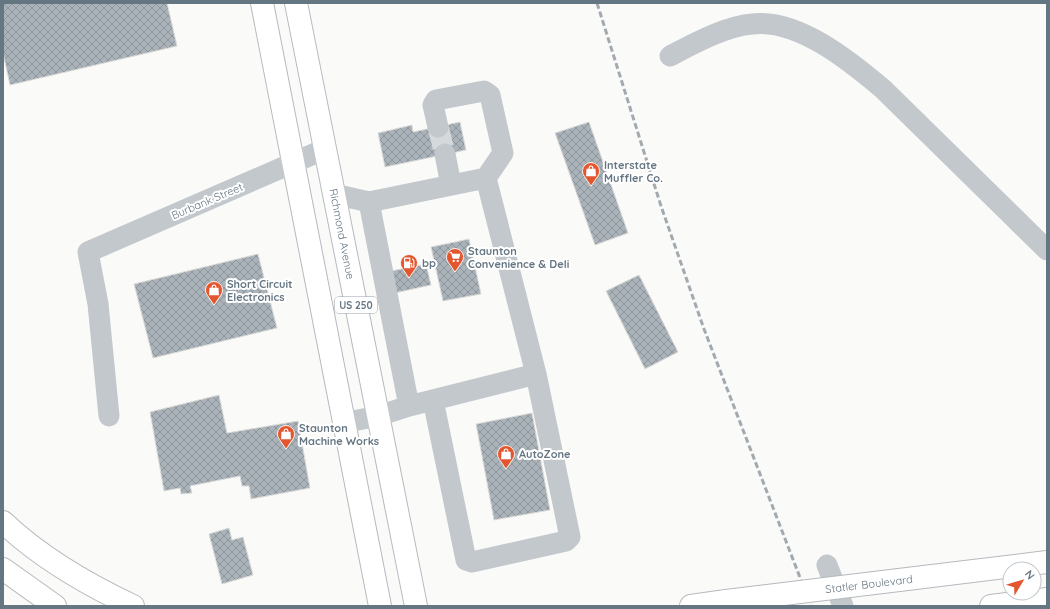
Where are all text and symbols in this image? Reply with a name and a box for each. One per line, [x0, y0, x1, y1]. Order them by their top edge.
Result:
place label: Interstate Muffler Co. [604, 158, 663, 185]
shop icon: Interstate Muffler Co. [581, 161, 601, 186]
street label: Burbank Street [169, 180, 245, 222]
street label: Richmond Avenue [326, 188, 358, 280]
place label: Staunton Convenience & Deli [468, 244, 569, 271]
supermarket icon: Staunton Convenience & Deli [445, 247, 465, 272]
fuel station icon: bp [399, 253, 419, 278]
place label: bp [422, 256, 436, 270]
place label: Short Circuit Electronics [227, 277, 293, 304]
shop icon: Short Circuit Electronics [204, 280, 224, 305]
road number: US 250 [335, 297, 377, 313]
place label: Staunton Machine Works [299, 421, 379, 448]
shop icon: Staunton Machine Works [276, 424, 296, 449]
shop icon: AutoZone [496, 444, 516, 469]
place label: AutoZone [519, 447, 571, 461]
north arrow [1002, 561, 1042, 601]
text: N [1022, 567, 1038, 582]
street label: Statler Boulevard [825, 572, 913, 596]

